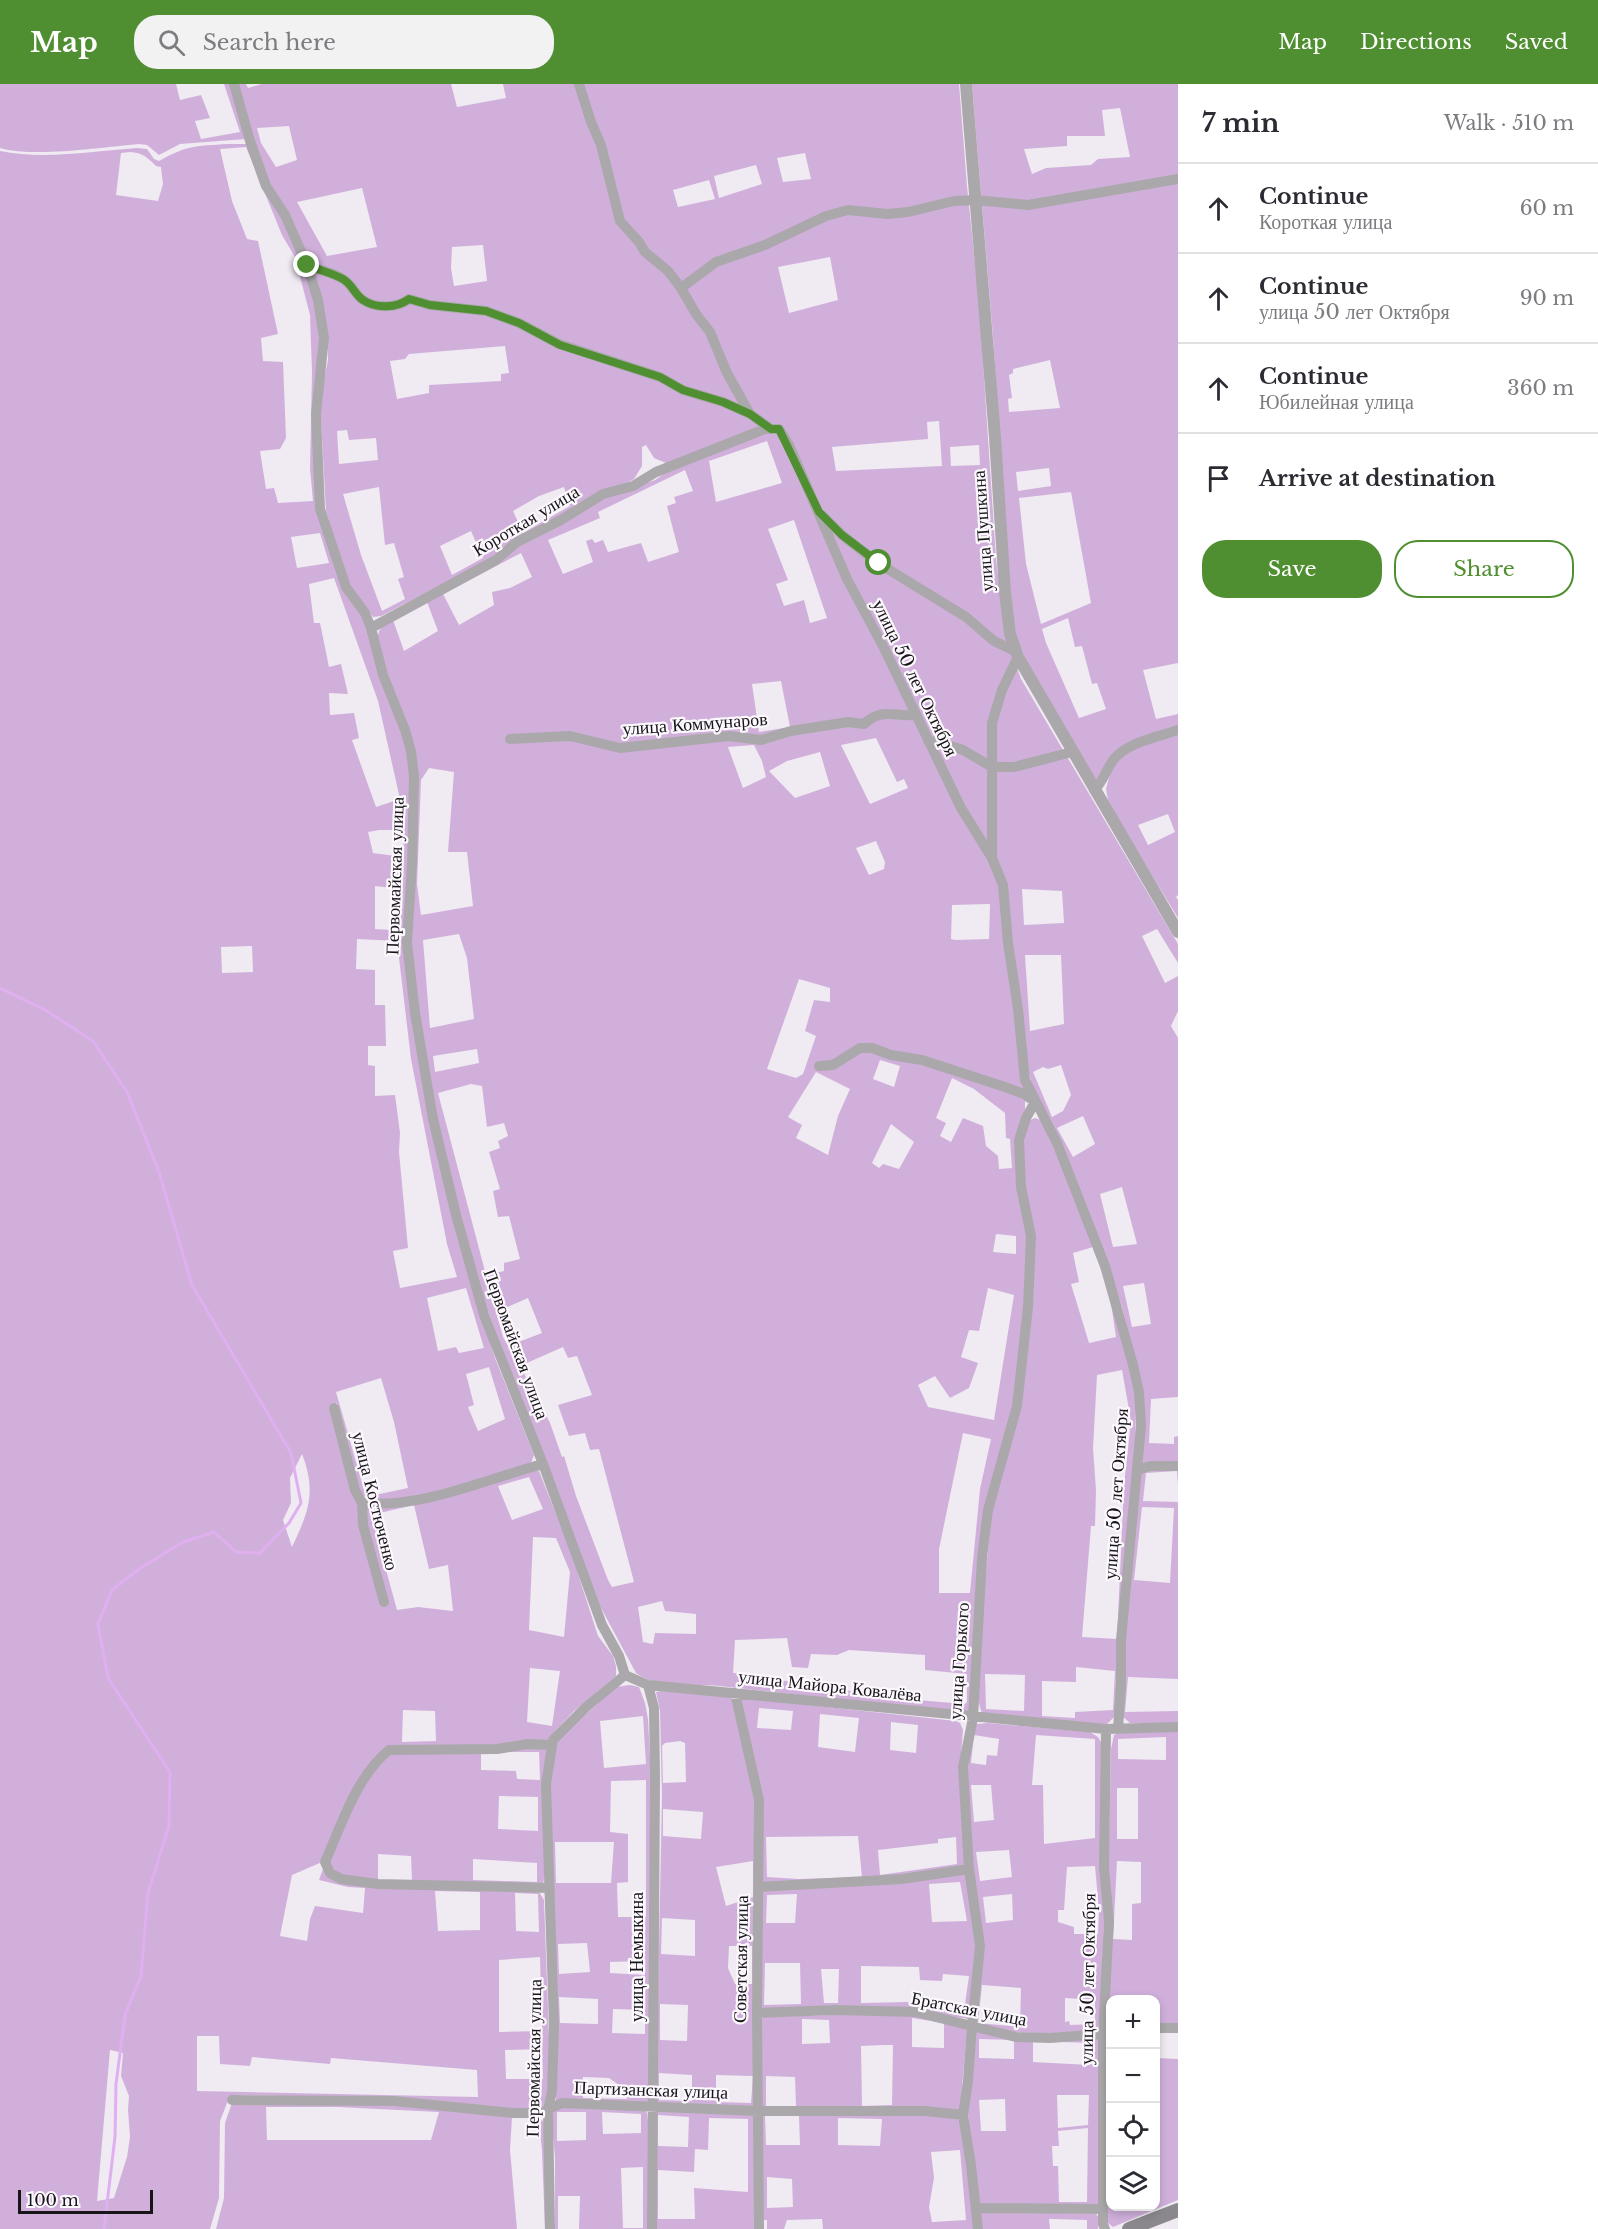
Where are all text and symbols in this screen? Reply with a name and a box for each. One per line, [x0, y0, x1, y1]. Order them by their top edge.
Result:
search box [134, 15, 554, 69]
text: Map [30, 25, 98, 60]
icon: search [155, 26, 188, 59]
text: Search here [203, 29, 336, 56]
text: Map [1278, 29, 1327, 55]
text: Directions [1360, 29, 1472, 55]
text: Saved [1505, 29, 1568, 55]
text: 7 min [1202, 107, 1279, 139]
text: Walk · 510 m [1444, 111, 1574, 135]
text: Continue [1259, 183, 1368, 210]
icon: ahead [1202, 192, 1235, 225]
text: 60 m [1520, 196, 1574, 220]
text: Короткая улица [1259, 210, 1392, 234]
route end [293, 251, 319, 277]
text: Continue [1259, 273, 1368, 300]
icon: ahead [1202, 282, 1235, 315]
text: 90 m [1520, 286, 1574, 310]
text: улица 50 лет Октября [1259, 300, 1450, 324]
text: Continue [1259, 363, 1368, 390]
icon: ahead [1202, 372, 1235, 405]
text: 360 m [1507, 376, 1574, 400]
text: Юбилейная улица [1259, 390, 1414, 414]
icon: arrive [1202, 462, 1235, 495]
text: Arrive at destination [1259, 465, 1496, 492]
street label: улица Пушкина [968, 470, 998, 592]
street label: Короткая улица [469, 481, 583, 561]
button: Save [1202, 540, 1382, 598]
button: Share [1394, 540, 1574, 598]
route start [865, 549, 891, 575]
street label: улица 50 лет Октября [867, 596, 963, 760]
street label: улица Коммунаров [622, 708, 768, 740]
street label: Первомайская улица [381, 797, 409, 955]
street label: Первомайская улица [479, 1266, 553, 1422]
street label: улица 50 лет Октября [1099, 1408, 1133, 1580]
street label: улица Костюченко [347, 1429, 403, 1573]
street label: улица Горького [944, 1602, 974, 1720]
street label: улица Майора Ковалёва [737, 1665, 923, 1707]
street label: улица Немыкина [626, 1892, 648, 2022]
street label: улица 50 лет Октября [1076, 1893, 1100, 2065]
street label: Советская улица [729, 1895, 753, 2023]
street label: Первомайская улица [522, 1979, 546, 2137]
street label: Братская улица [909, 1987, 1029, 2031]
map controls [1106, 1995, 1160, 2211]
button: + [1106, 1995, 1160, 2049]
button: − [1106, 2049, 1160, 2103]
street label: Партизанская улица [573, 2076, 729, 2104]
button: locate [1106, 2103, 1160, 2157]
button: layers [1106, 2157, 1160, 2211]
scale bar [18, 2187, 153, 2214]
text: 100 m [27, 2190, 79, 2210]

